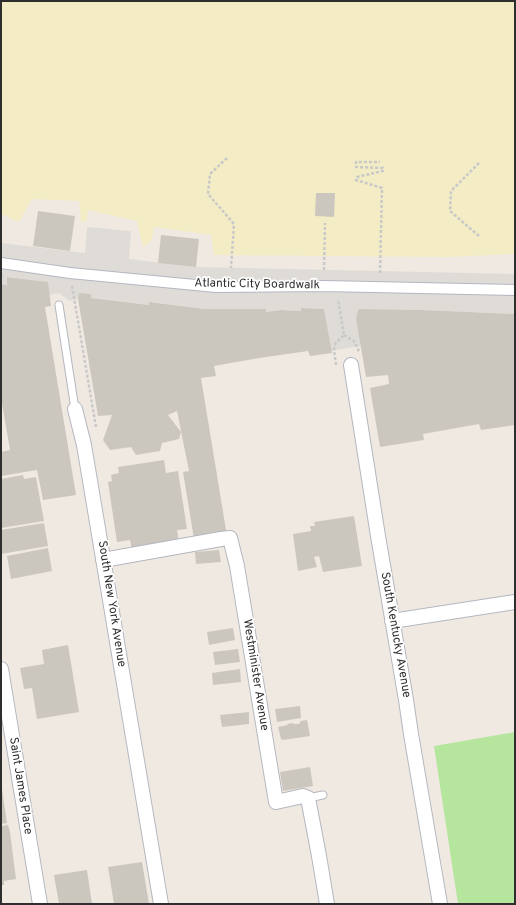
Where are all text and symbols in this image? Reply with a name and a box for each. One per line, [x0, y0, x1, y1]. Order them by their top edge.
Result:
street label: Atlantic City Boardwalk [194, 277, 320, 293]
street label: South New York Avenue [94, 540, 128, 668]
street label: South Kentucky Avenue [377, 571, 413, 699]
street label: Westminister Avenue [239, 618, 271, 732]
street label: Saint James Place [5, 736, 35, 836]

